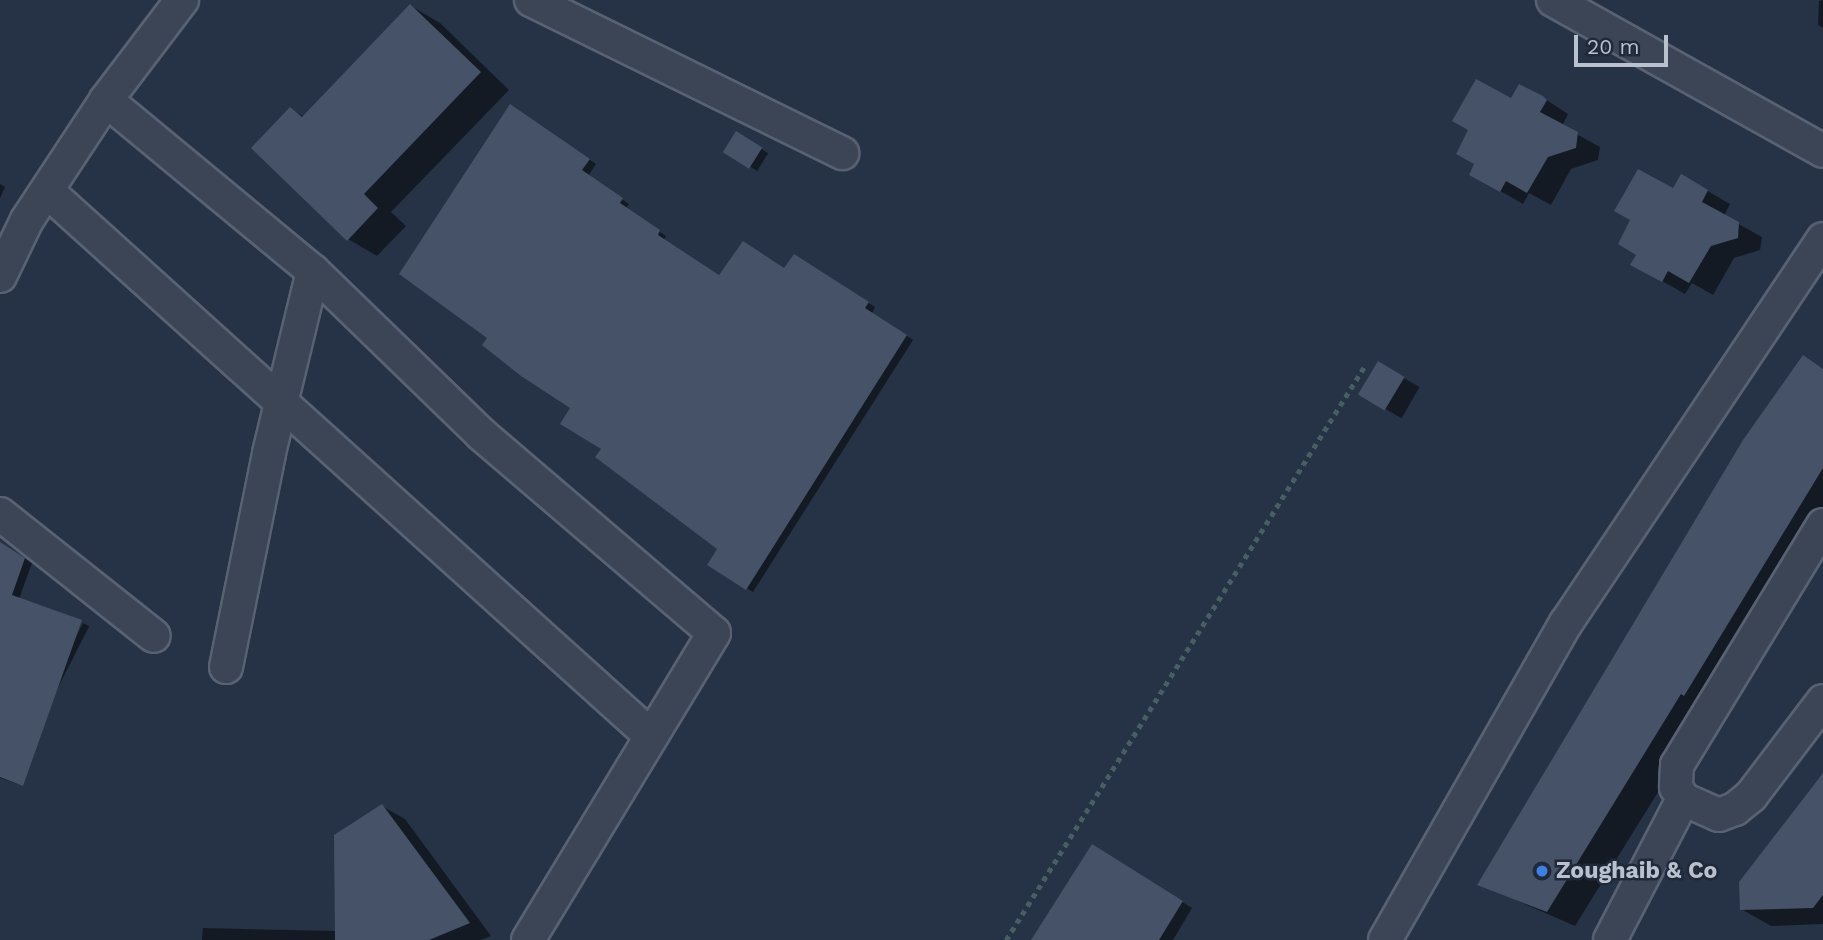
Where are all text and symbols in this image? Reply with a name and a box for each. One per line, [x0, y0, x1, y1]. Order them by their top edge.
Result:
scale bar [1578, 21, 1672, 65]
text: 20 m [1587, 34, 1639, 59]
place label: Zoughaib & Co [1556, 857, 1717, 885]
marker: Zoughaib & Co [1534, 863, 1550, 879]

